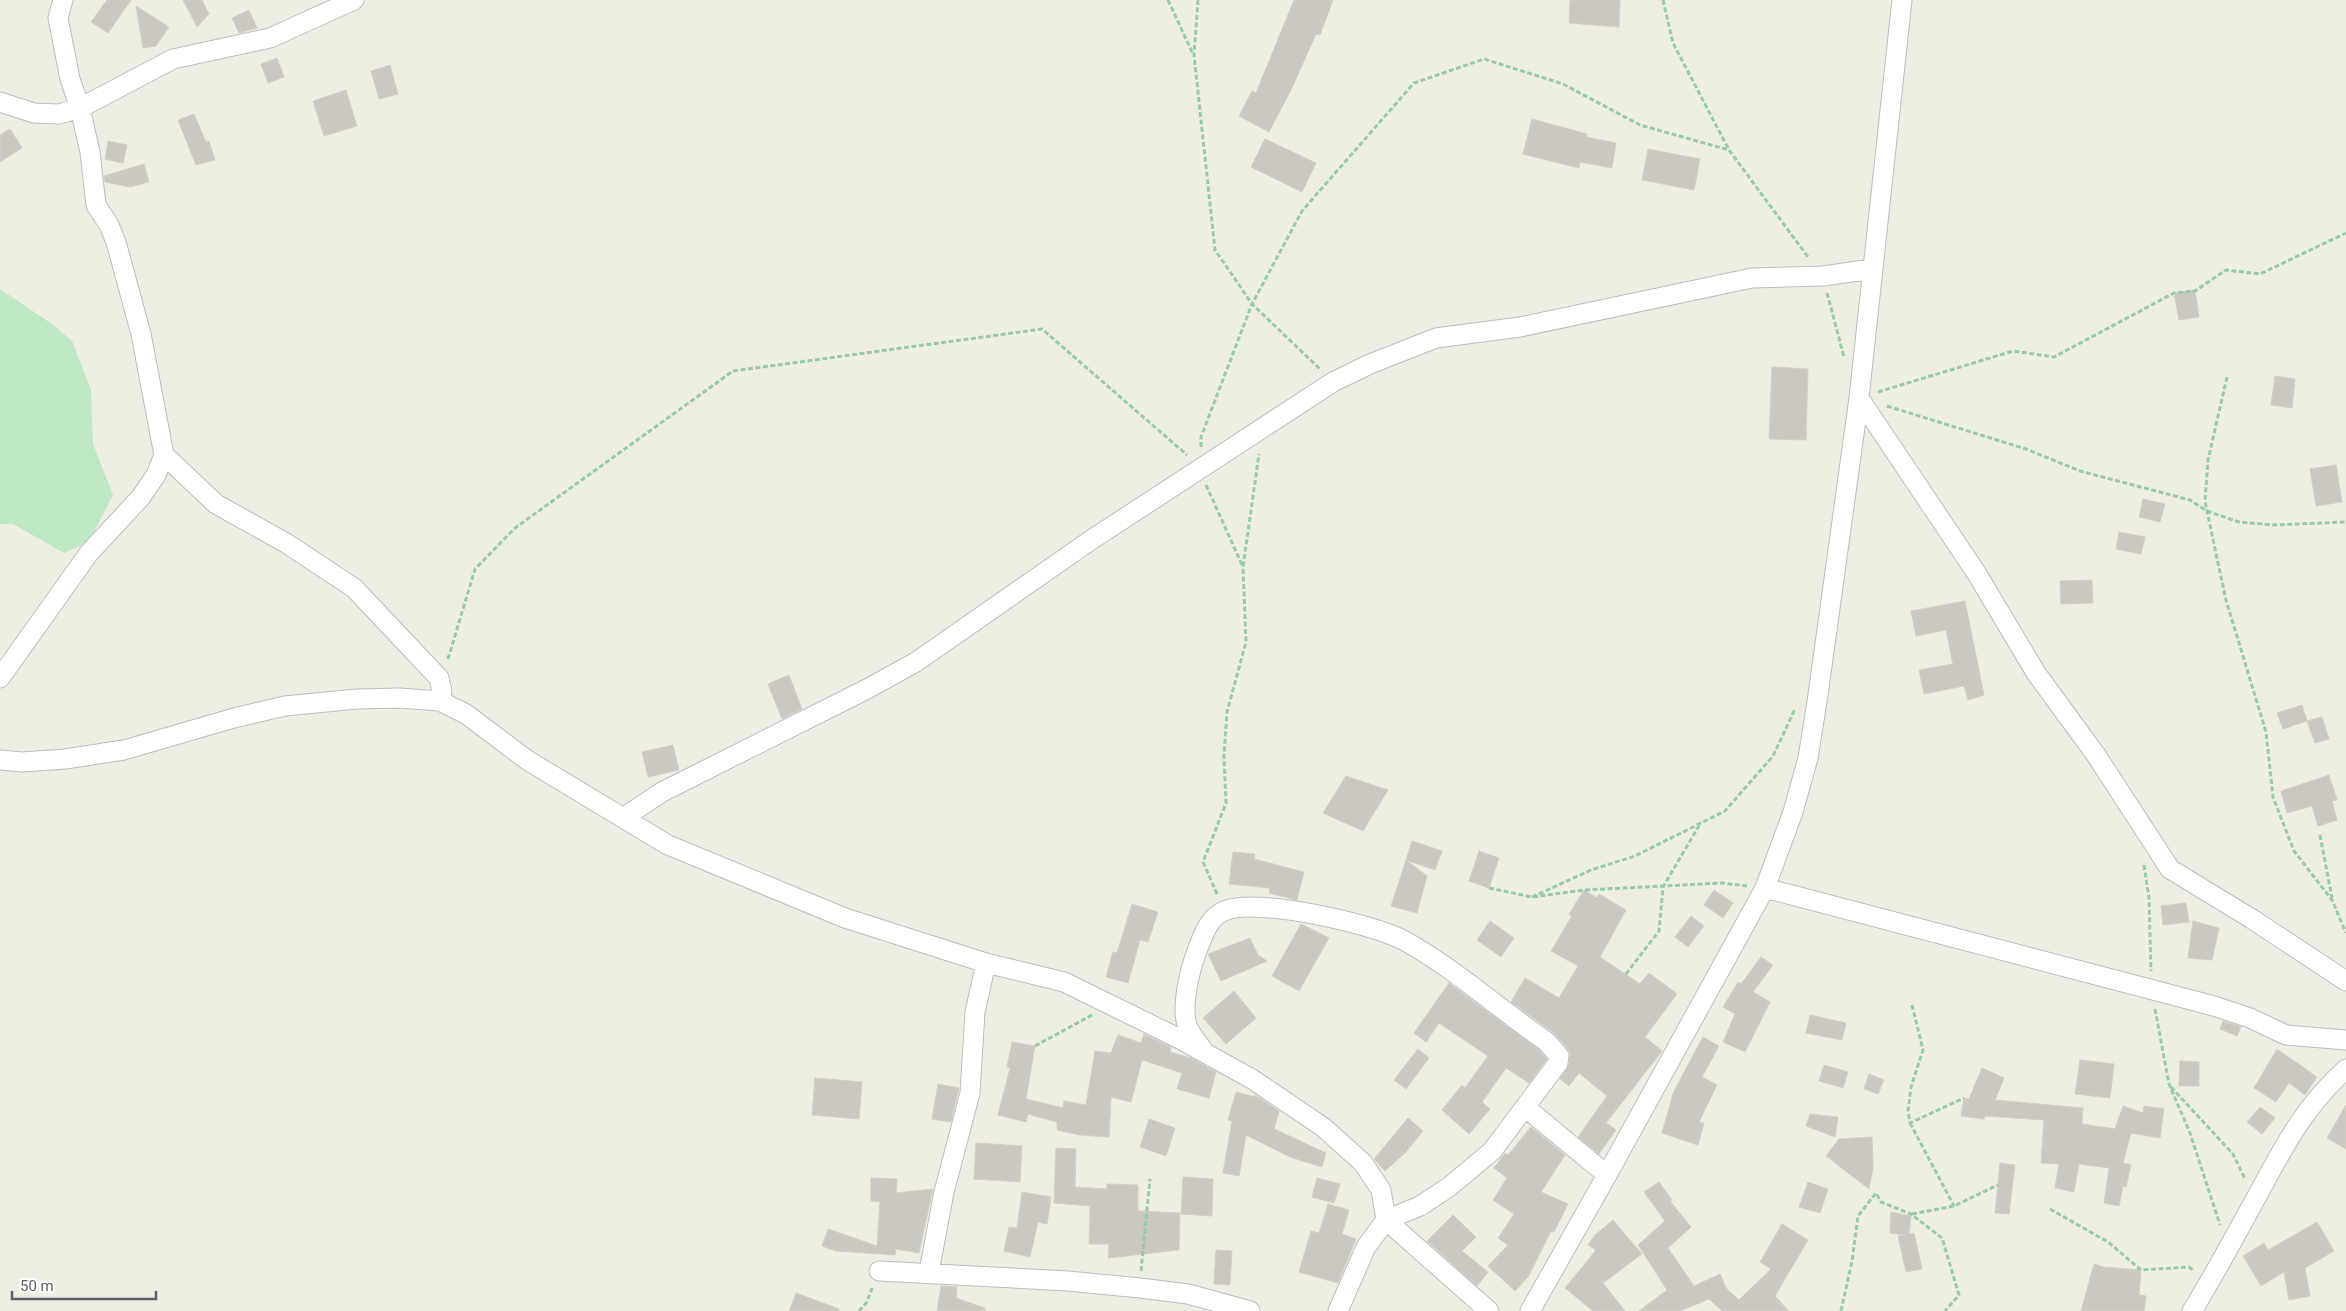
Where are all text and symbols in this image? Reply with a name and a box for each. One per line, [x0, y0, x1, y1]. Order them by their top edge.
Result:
scale bar [12, 1268, 156, 1300]
text: 50 m [20, 1277, 54, 1295]

